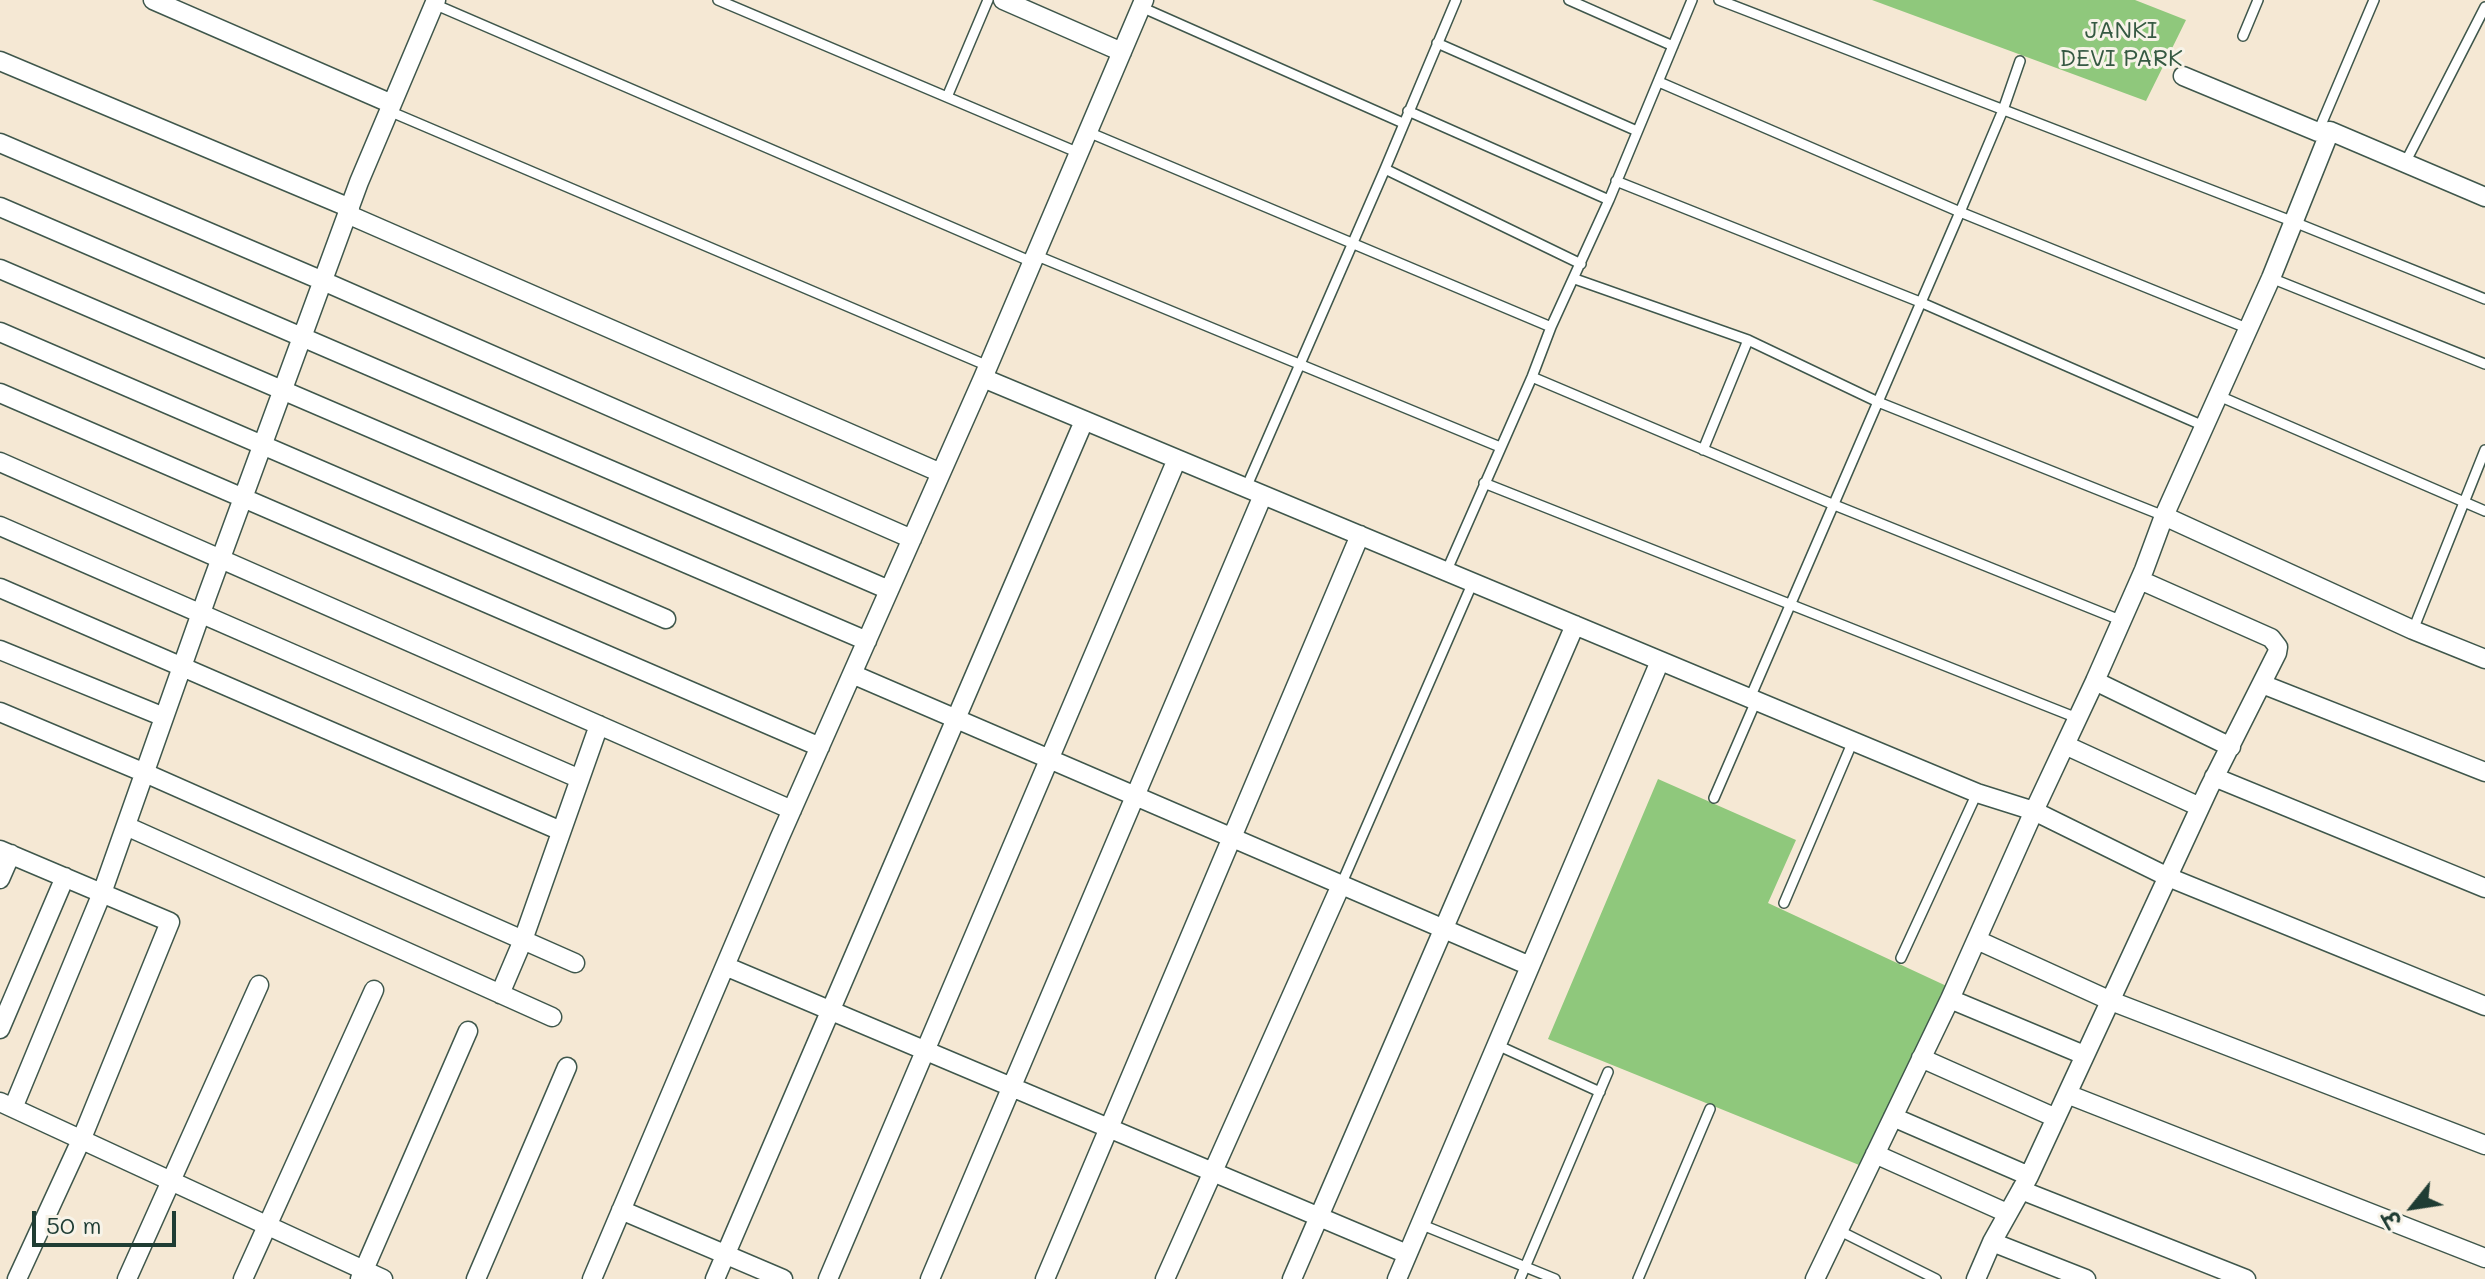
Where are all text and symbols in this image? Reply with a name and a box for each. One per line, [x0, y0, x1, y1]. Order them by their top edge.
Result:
park label: JANKI DEVI PARK [2059, 17, 2183, 73]
north arrow [2373, 1167, 2453, 1247]
scale bar [36, 1195, 180, 1245]
text: उ [2376, 1206, 2408, 1233]
text: 50 m [46, 1209, 102, 1240]

